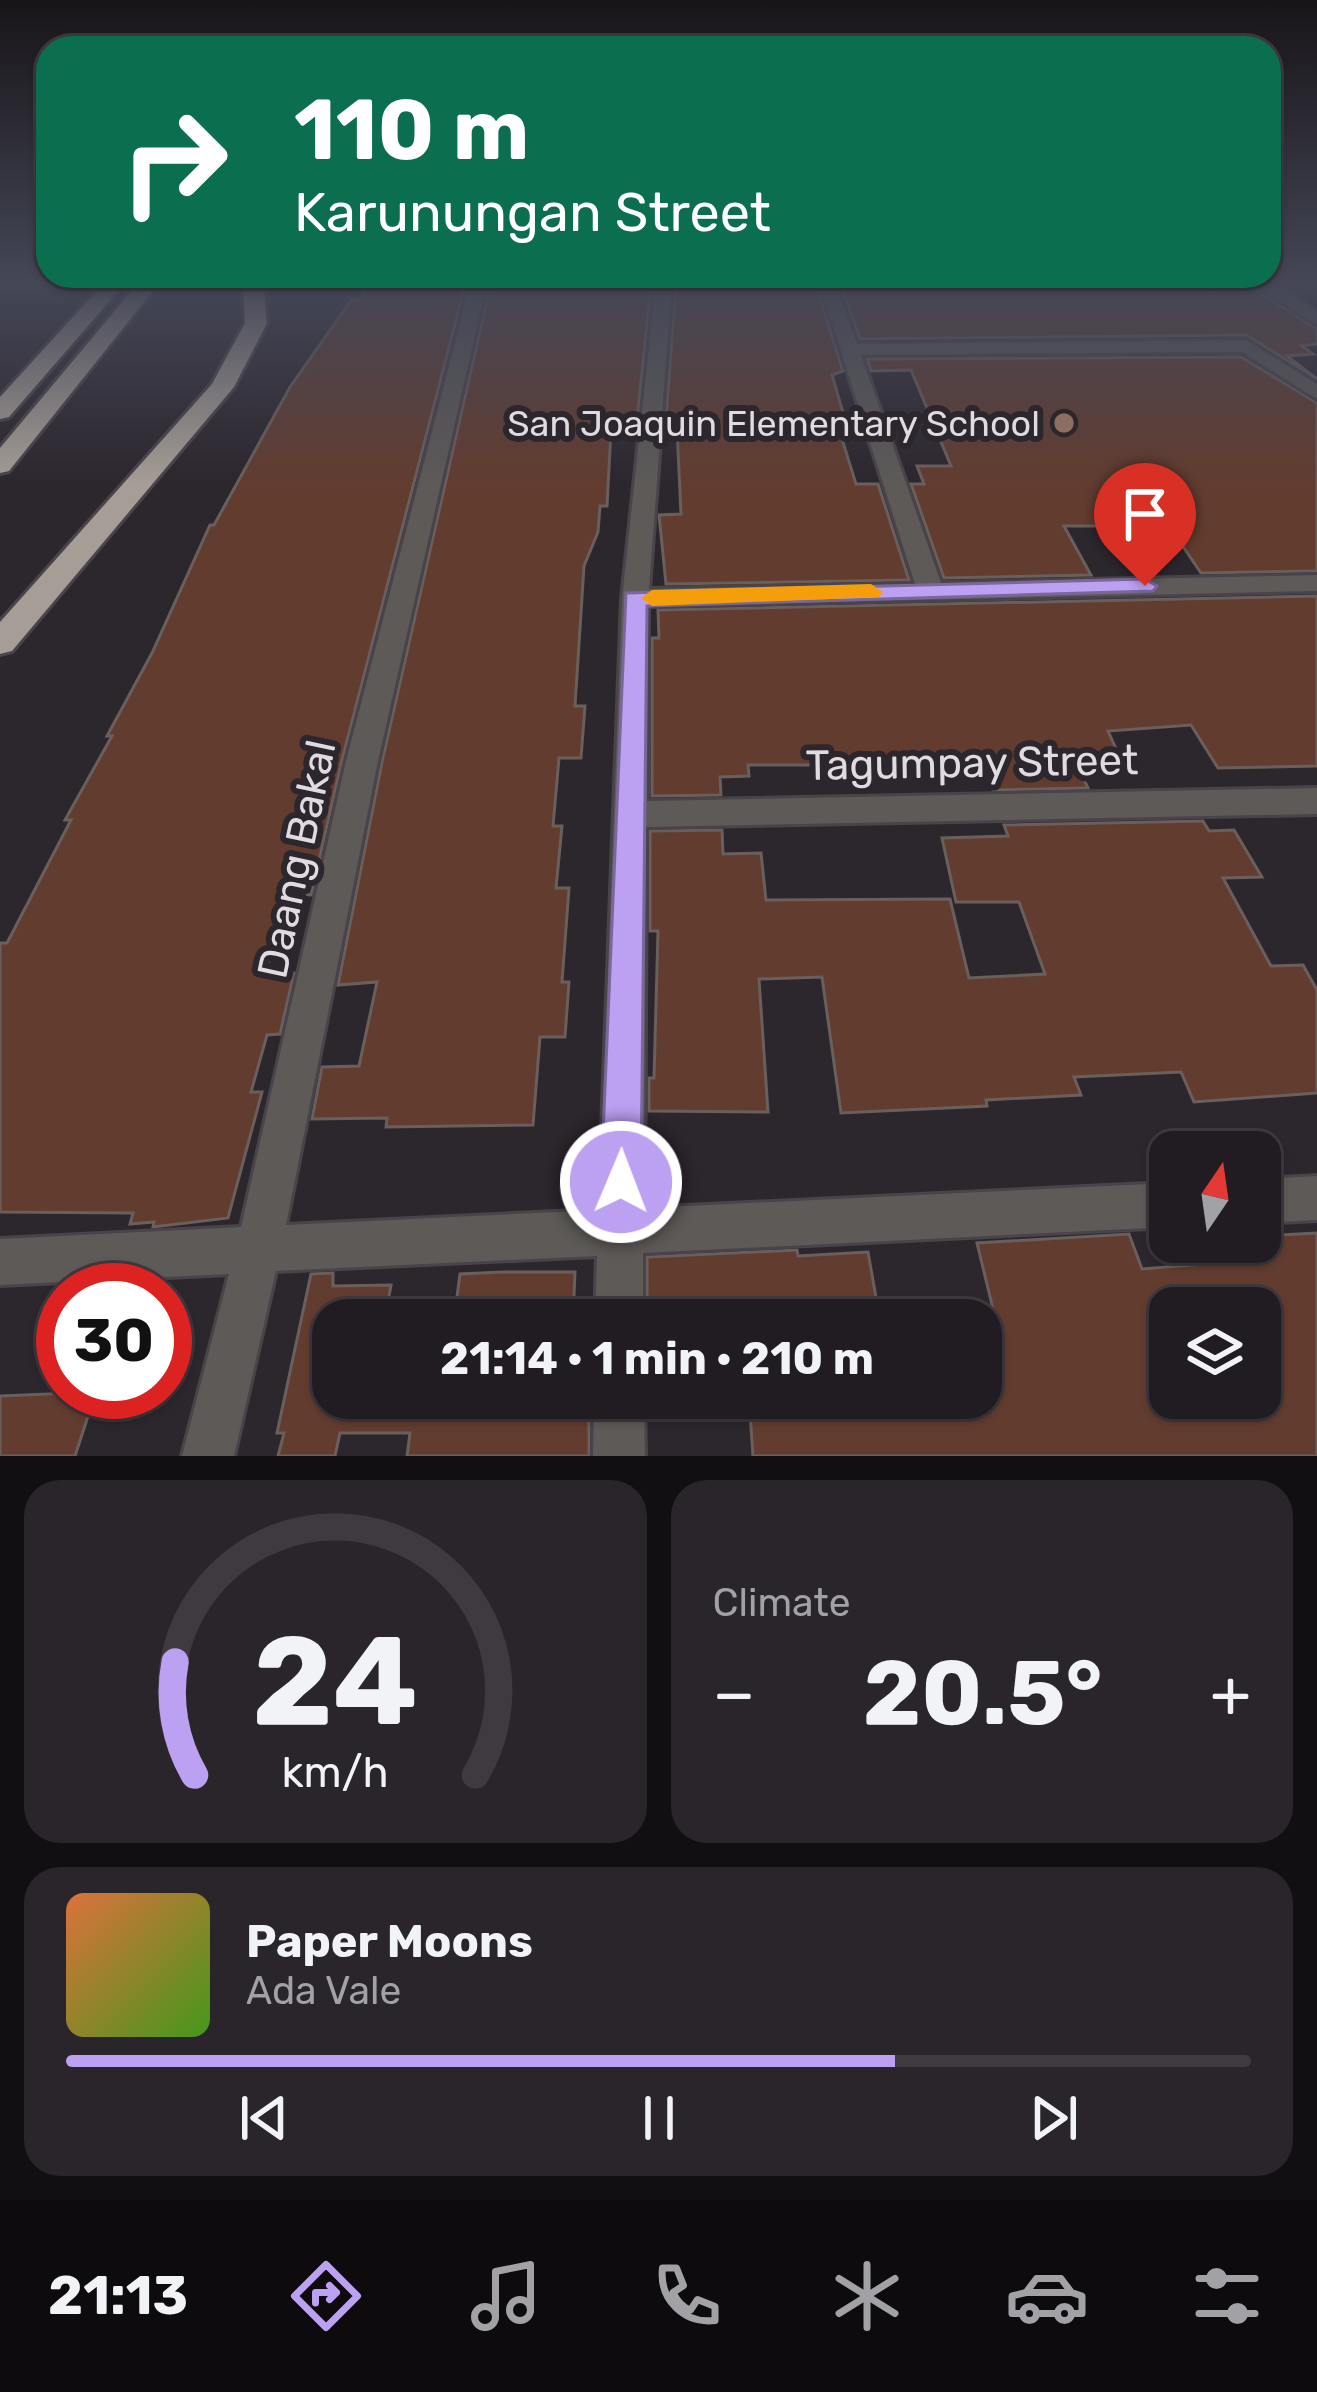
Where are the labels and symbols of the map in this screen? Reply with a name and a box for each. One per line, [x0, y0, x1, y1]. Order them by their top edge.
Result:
place label: San Joaquin Elementary School [507, 402, 1040, 445]
marker: San Joaquin Elementary School [1051, 410, 1077, 436]
pin [1094, 463, 1196, 586]
street label: Tagumpay Street [805, 735, 1139, 791]
street label: Daang Bakal [247, 736, 347, 983]
position arrow [558, 1119, 684, 1245]
north arrow [1149, 1131, 1281, 1263]
speed limit sign: 30 [36, 1263, 192, 1419]

